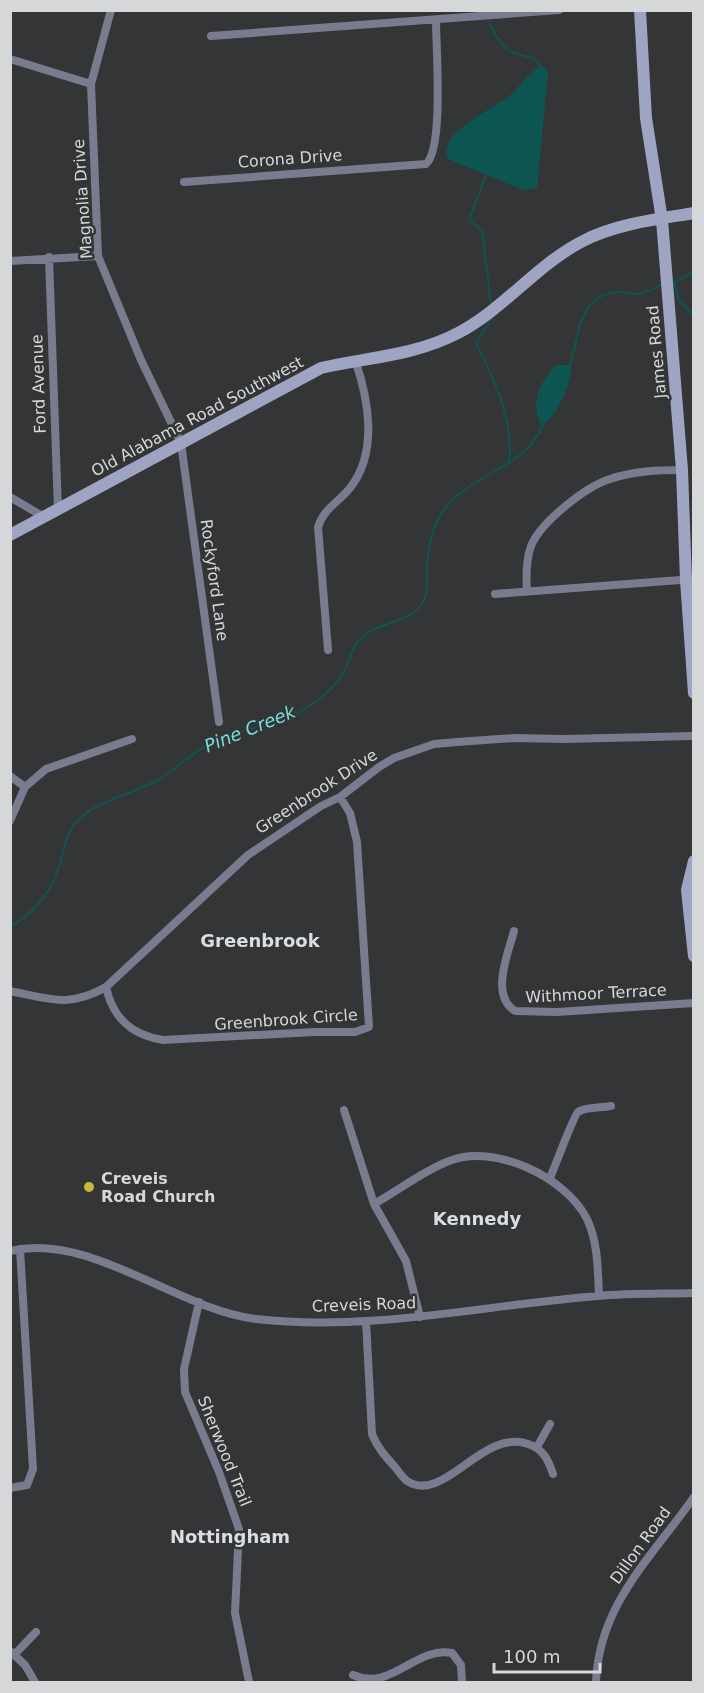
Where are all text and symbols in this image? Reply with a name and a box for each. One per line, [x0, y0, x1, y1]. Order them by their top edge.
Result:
street label: Magnolia Drive [69, 138, 96, 260]
street label: Corona Drive [237, 145, 343, 172]
street label: James Road [643, 305, 670, 400]
street label: Ford Avenue [27, 334, 50, 434]
street label: Old Alabama Road Southwest [88, 352, 306, 481]
street label: Rockyford Lane [197, 518, 232, 642]
water label: Pine Creek [201, 700, 300, 756]
street label: Greenbrook Drive [252, 745, 381, 838]
district label: Greenbrook [200, 930, 321, 951]
street label: Withmoor Terrace [525, 980, 667, 1007]
street label: Greenbrook Circle [214, 1005, 358, 1034]
place label: Creveis Road Church [101, 1169, 215, 1206]
marker: Creveis Road Church [82, 1180, 96, 1194]
district label: Kennedy [433, 1208, 521, 1229]
street label: Creveis Road [311, 1293, 417, 1316]
street label: Sherwood Trail [194, 1393, 255, 1509]
street label: Dillon Road [606, 1503, 675, 1588]
district label: Nottingham [170, 1526, 290, 1547]
scale bar [494, 1636, 600, 1674]
text: 100 m [503, 1646, 561, 1667]

